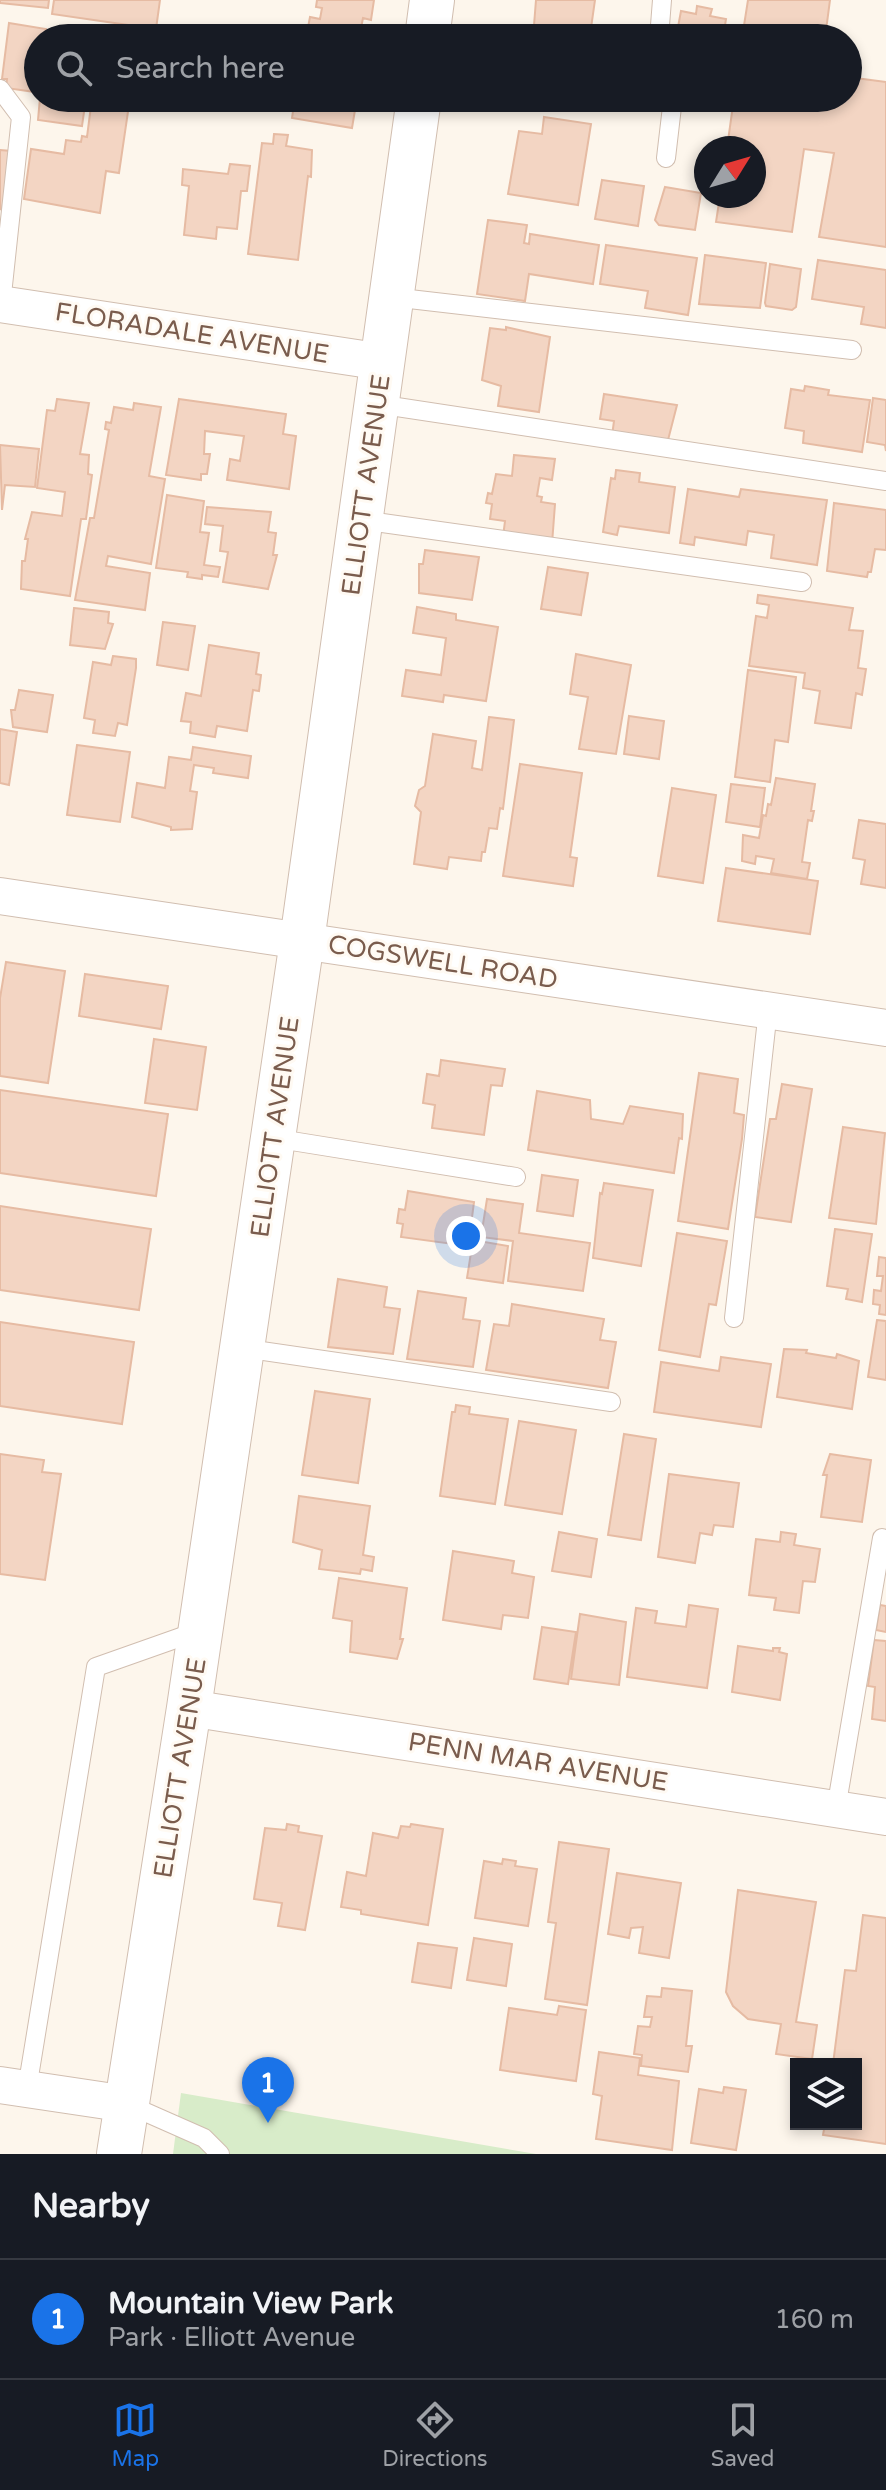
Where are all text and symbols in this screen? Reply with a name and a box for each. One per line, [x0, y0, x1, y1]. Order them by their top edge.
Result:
search box [24, 24, 862, 112]
icon: search [52, 46, 96, 90]
text: Search here [116, 50, 285, 87]
north arrow [694, 136, 766, 208]
street label: FLORADALE AVENUE [53, 296, 331, 370]
street label: ELLIOTT AVENUE [335, 373, 397, 597]
street label: COGSWELL ROAD [326, 929, 560, 995]
street label: ELLIOTT AVENUE [244, 1015, 306, 1239]
your location [446, 1216, 486, 1256]
street label: ELLIOTT AVENUE [147, 1656, 213, 1880]
street label: PENN MAR AVENUE [406, 1726, 670, 1798]
pin: 1 [242, 2057, 294, 2123]
map controls [790, 2058, 862, 2130]
button: layers [790, 2058, 862, 2130]
text: Nearby [32, 2186, 150, 2227]
text: Mountain View Park [108, 2285, 393, 2322]
text: 1 [50, 2304, 66, 2335]
text: 160 m [774, 2304, 854, 2335]
text: Park · Elliott Avenue [108, 2322, 355, 2353]
tab: Map [112, 2398, 159, 2472]
tab: Directions [382, 2398, 488, 2472]
tab: Saved [711, 2398, 774, 2472]

